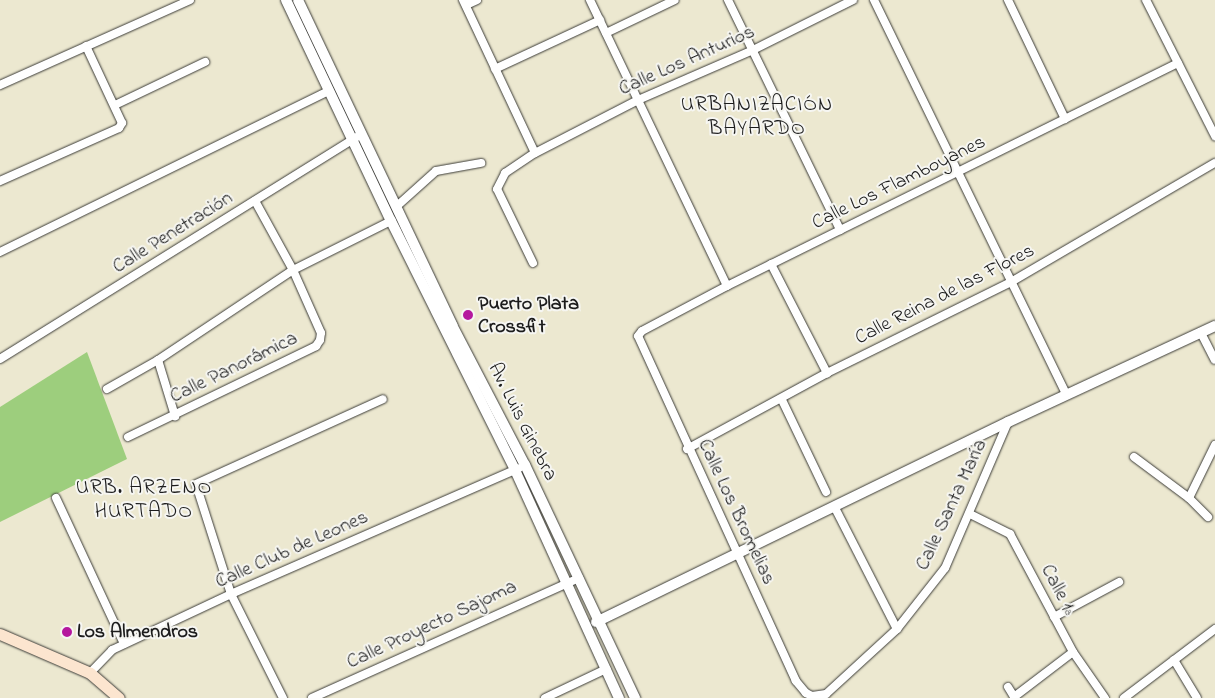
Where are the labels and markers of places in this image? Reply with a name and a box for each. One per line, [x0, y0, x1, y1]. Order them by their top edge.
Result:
place label: Puerto Plata Crossfit [478, 292, 579, 339]
marker: Puerto Plata Crossfit [462, 309, 474, 321]
place label: Los Almendros [77, 620, 198, 644]
marker: Los Almendros [61, 626, 73, 638]

